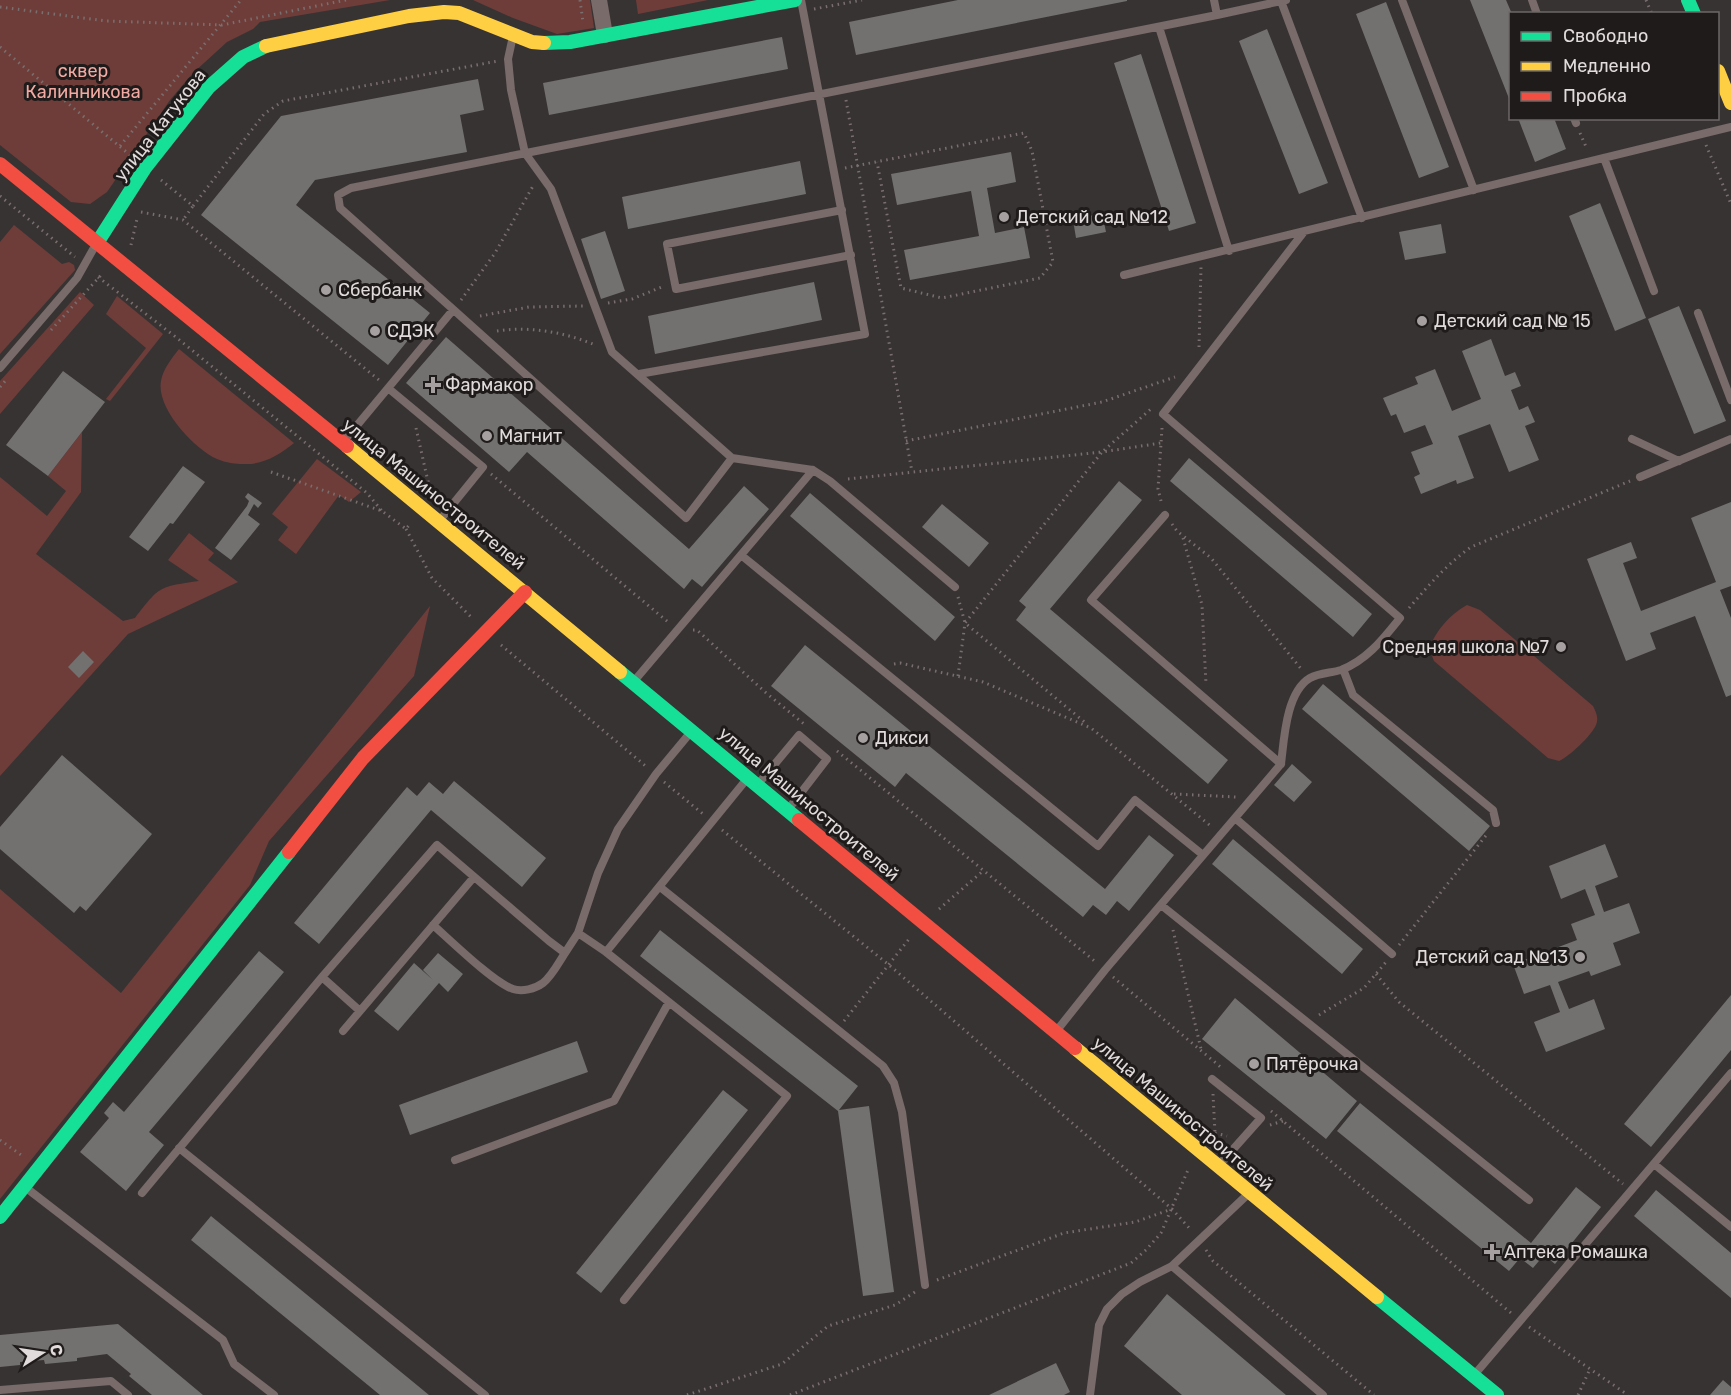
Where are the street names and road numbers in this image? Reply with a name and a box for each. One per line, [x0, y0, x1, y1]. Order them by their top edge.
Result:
street label: улица Катукова [109, 65, 211, 185]
street label: улица Машиностроителей [338, 413, 530, 575]
street label: улица Машиностроителей [714, 722, 904, 886]
street label: улица Машиностроителей [1088, 1032, 1278, 1196]

